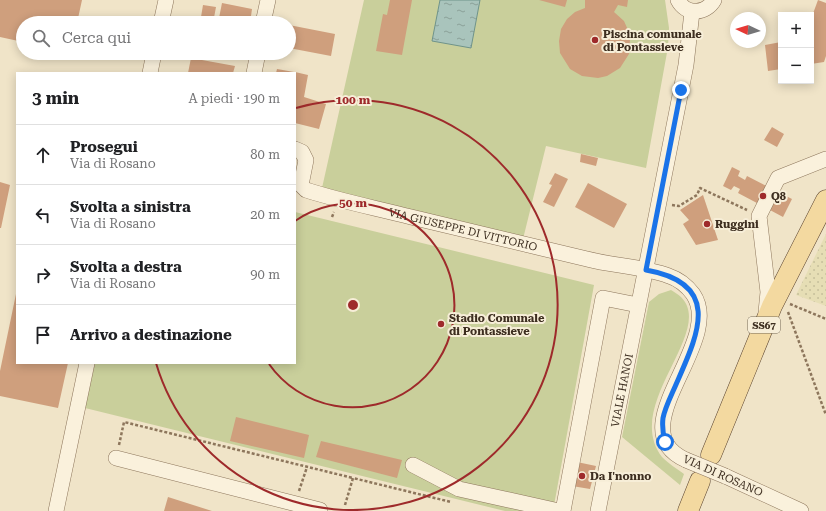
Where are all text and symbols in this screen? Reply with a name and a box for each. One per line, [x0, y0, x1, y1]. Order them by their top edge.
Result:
north arrow [730, 12, 766, 48]
map controls [778, 12, 814, 84]
button: + [778, 12, 814, 48]
search box [16, 16, 296, 60]
icon: search [30, 27, 52, 49]
place label: Piscina comunale di Pontassieve [603, 28, 702, 54]
text: Cerca qui [62, 29, 131, 47]
marker: Piscina comunale di Pontassieve [590, 35, 600, 45]
button: − [778, 48, 814, 84]
route end [672, 81, 690, 99]
text: 3 min [32, 88, 79, 108]
text: A piedi · 190 m [188, 91, 280, 106]
text: 100 m [336, 93, 371, 107]
text: Prosegui [70, 138, 138, 156]
icon: ahead [32, 144, 54, 166]
text: 80 m [250, 147, 280, 162]
text: Via di Rosano [70, 156, 156, 171]
place label: Q8 [771, 190, 786, 203]
marker: Q8 [758, 191, 768, 201]
text: 50 m [339, 196, 367, 210]
text: Svolta a sinistra [70, 198, 191, 216]
icon: left [32, 204, 54, 226]
street label: VIA GIUSEPPE DI VITTORIO [387, 205, 539, 254]
text: 20 m [250, 207, 280, 222]
text: Via di Rosano [70, 216, 156, 231]
place label: Ruggini [715, 218, 759, 231]
marker: Ruggini [702, 219, 712, 229]
text: Svolta a destra [70, 258, 182, 276]
icon: right [32, 264, 54, 286]
text: 90 m [250, 267, 280, 282]
text: Via di Rosano [70, 276, 156, 291]
centre of rings [346, 298, 360, 312]
place label: Stadio Comunale di Pontassieve [449, 312, 545, 338]
road number: SS67 [748, 317, 780, 333]
marker: Stadio Comunale di Pontassieve [436, 319, 446, 329]
icon: arrive [32, 324, 54, 346]
text: Arrivo a destinazione [70, 326, 232, 344]
street label: VIALE HANOI [608, 352, 635, 428]
route start [656, 433, 674, 451]
street label: VIA DI ROSANO [681, 453, 765, 500]
place label: Da I'nonno [590, 470, 651, 483]
marker: Da I'nonno [577, 471, 587, 481]

